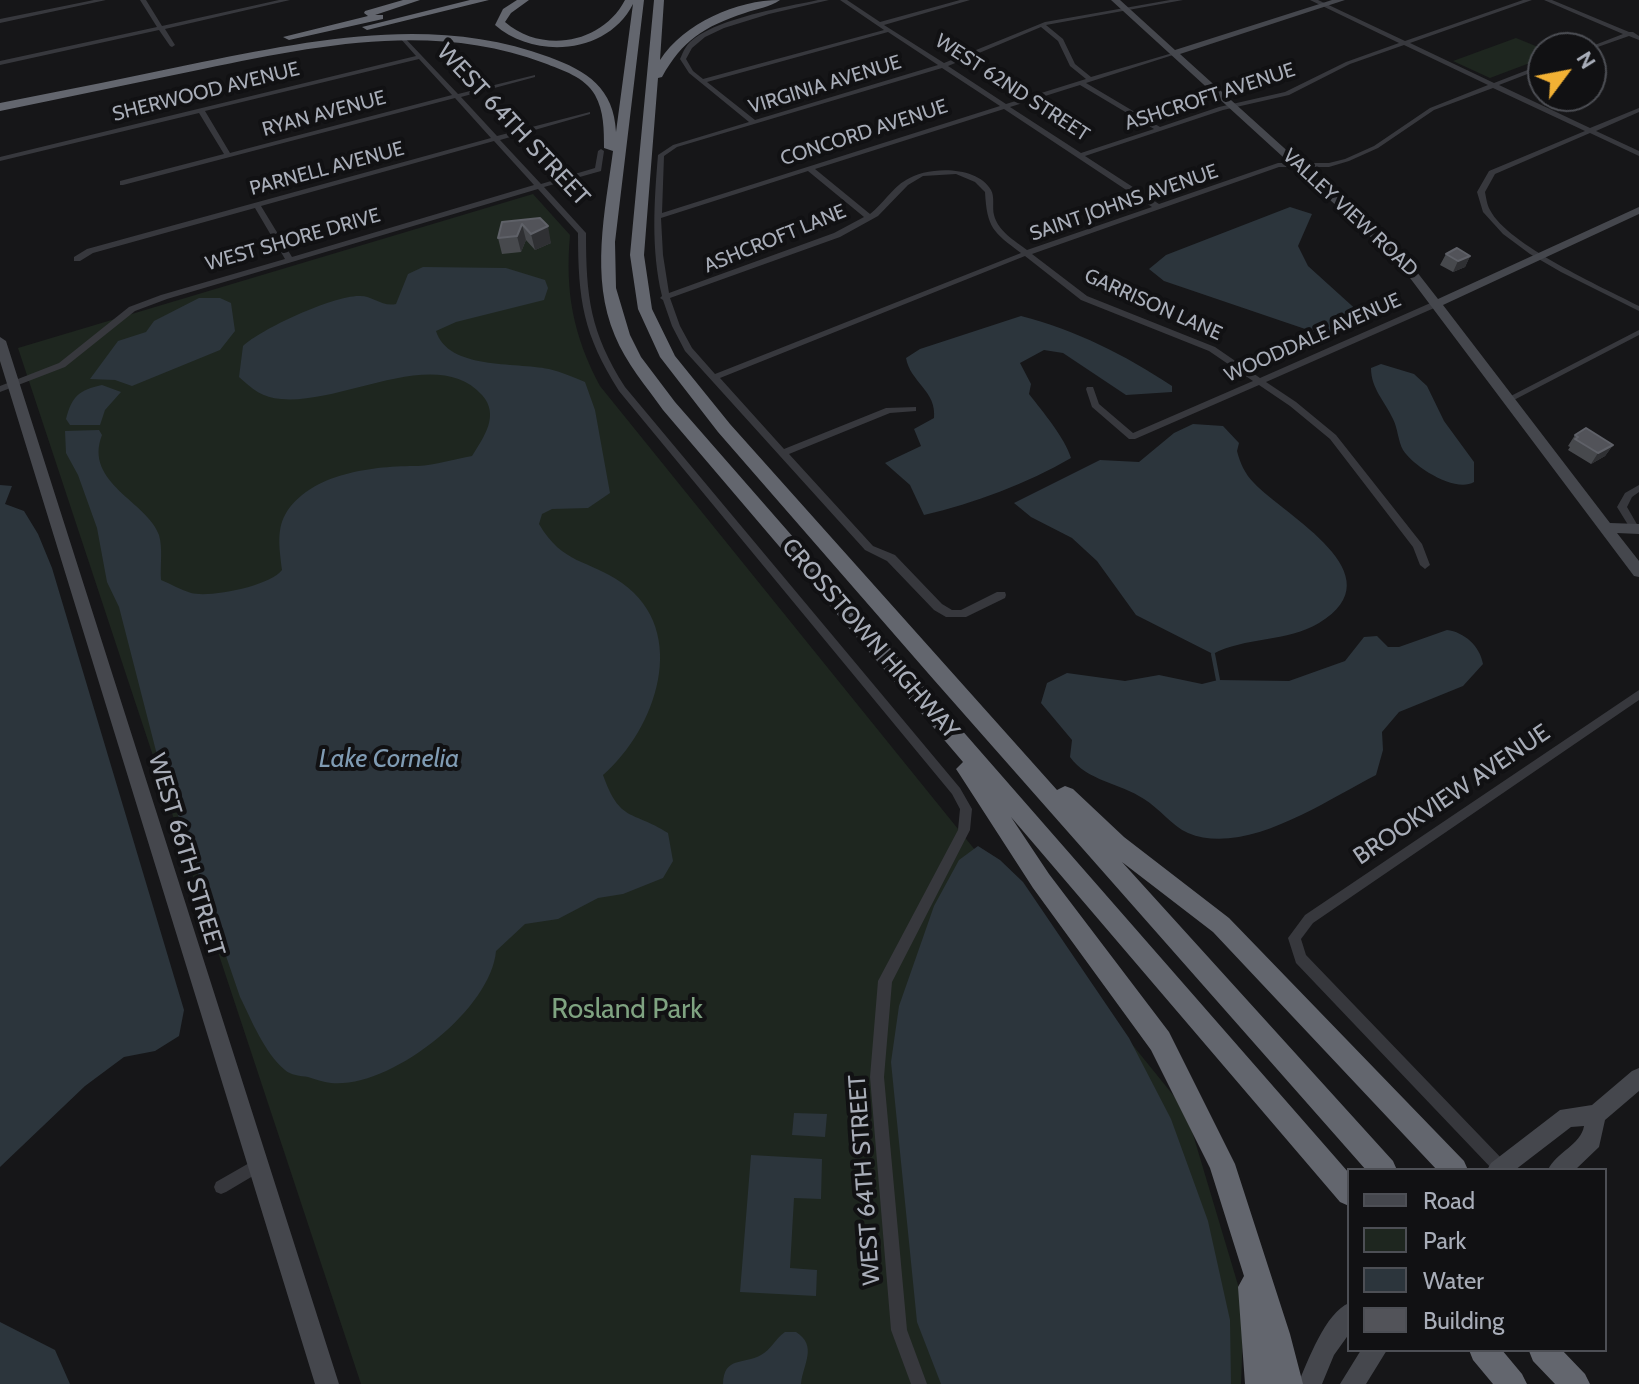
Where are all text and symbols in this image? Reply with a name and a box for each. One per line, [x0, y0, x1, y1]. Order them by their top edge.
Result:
street label: WEST 62ND STREET [930, 29, 1094, 147]
north arrow [1527, 32, 1607, 112]
street label: WEST 64TH STREET [430, 38, 596, 212]
text: N [1571, 46, 1602, 74]
street label: VIRGINIA AVENUE [746, 50, 904, 120]
street label: SHERWOOD AVENUE [110, 57, 302, 127]
street label: ASHCROFT AVENUE [1122, 58, 1298, 136]
street label: RYAN AVENUE [260, 86, 388, 142]
street label: CONCORD AVENUE [777, 95, 951, 171]
street label: PARNELL AVENUE [247, 137, 407, 201]
street label: VALLEY VIEW ROAD [1277, 144, 1423, 282]
street label: SAINT JOHNS AVENUE [1027, 160, 1221, 246]
street label: ASHCROFT LANE [700, 200, 850, 278]
street label: WEST SHORE DRIVE [203, 204, 383, 276]
street label: GARRISON LANE [1080, 264, 1226, 346]
street label: WOODDALE AVENUE [1221, 288, 1405, 388]
street label: CROSSTOWN HIGHWAY [775, 533, 965, 745]
street label: BROOKVIEW AVENUE [1348, 719, 1556, 871]
water label: Lake Cornelia [319, 743, 459, 775]
street label: WEST 66TH STREET [141, 750, 231, 960]
park label: Rosland Park [551, 993, 703, 1027]
street label: WEST 64TH STREET [843, 1074, 887, 1286]
legend [1347, 1168, 1607, 1352]
text: Road [1423, 1186, 1475, 1215]
text: Park [1423, 1226, 1466, 1255]
text: Water [1423, 1266, 1484, 1295]
text: Building [1423, 1306, 1504, 1335]

